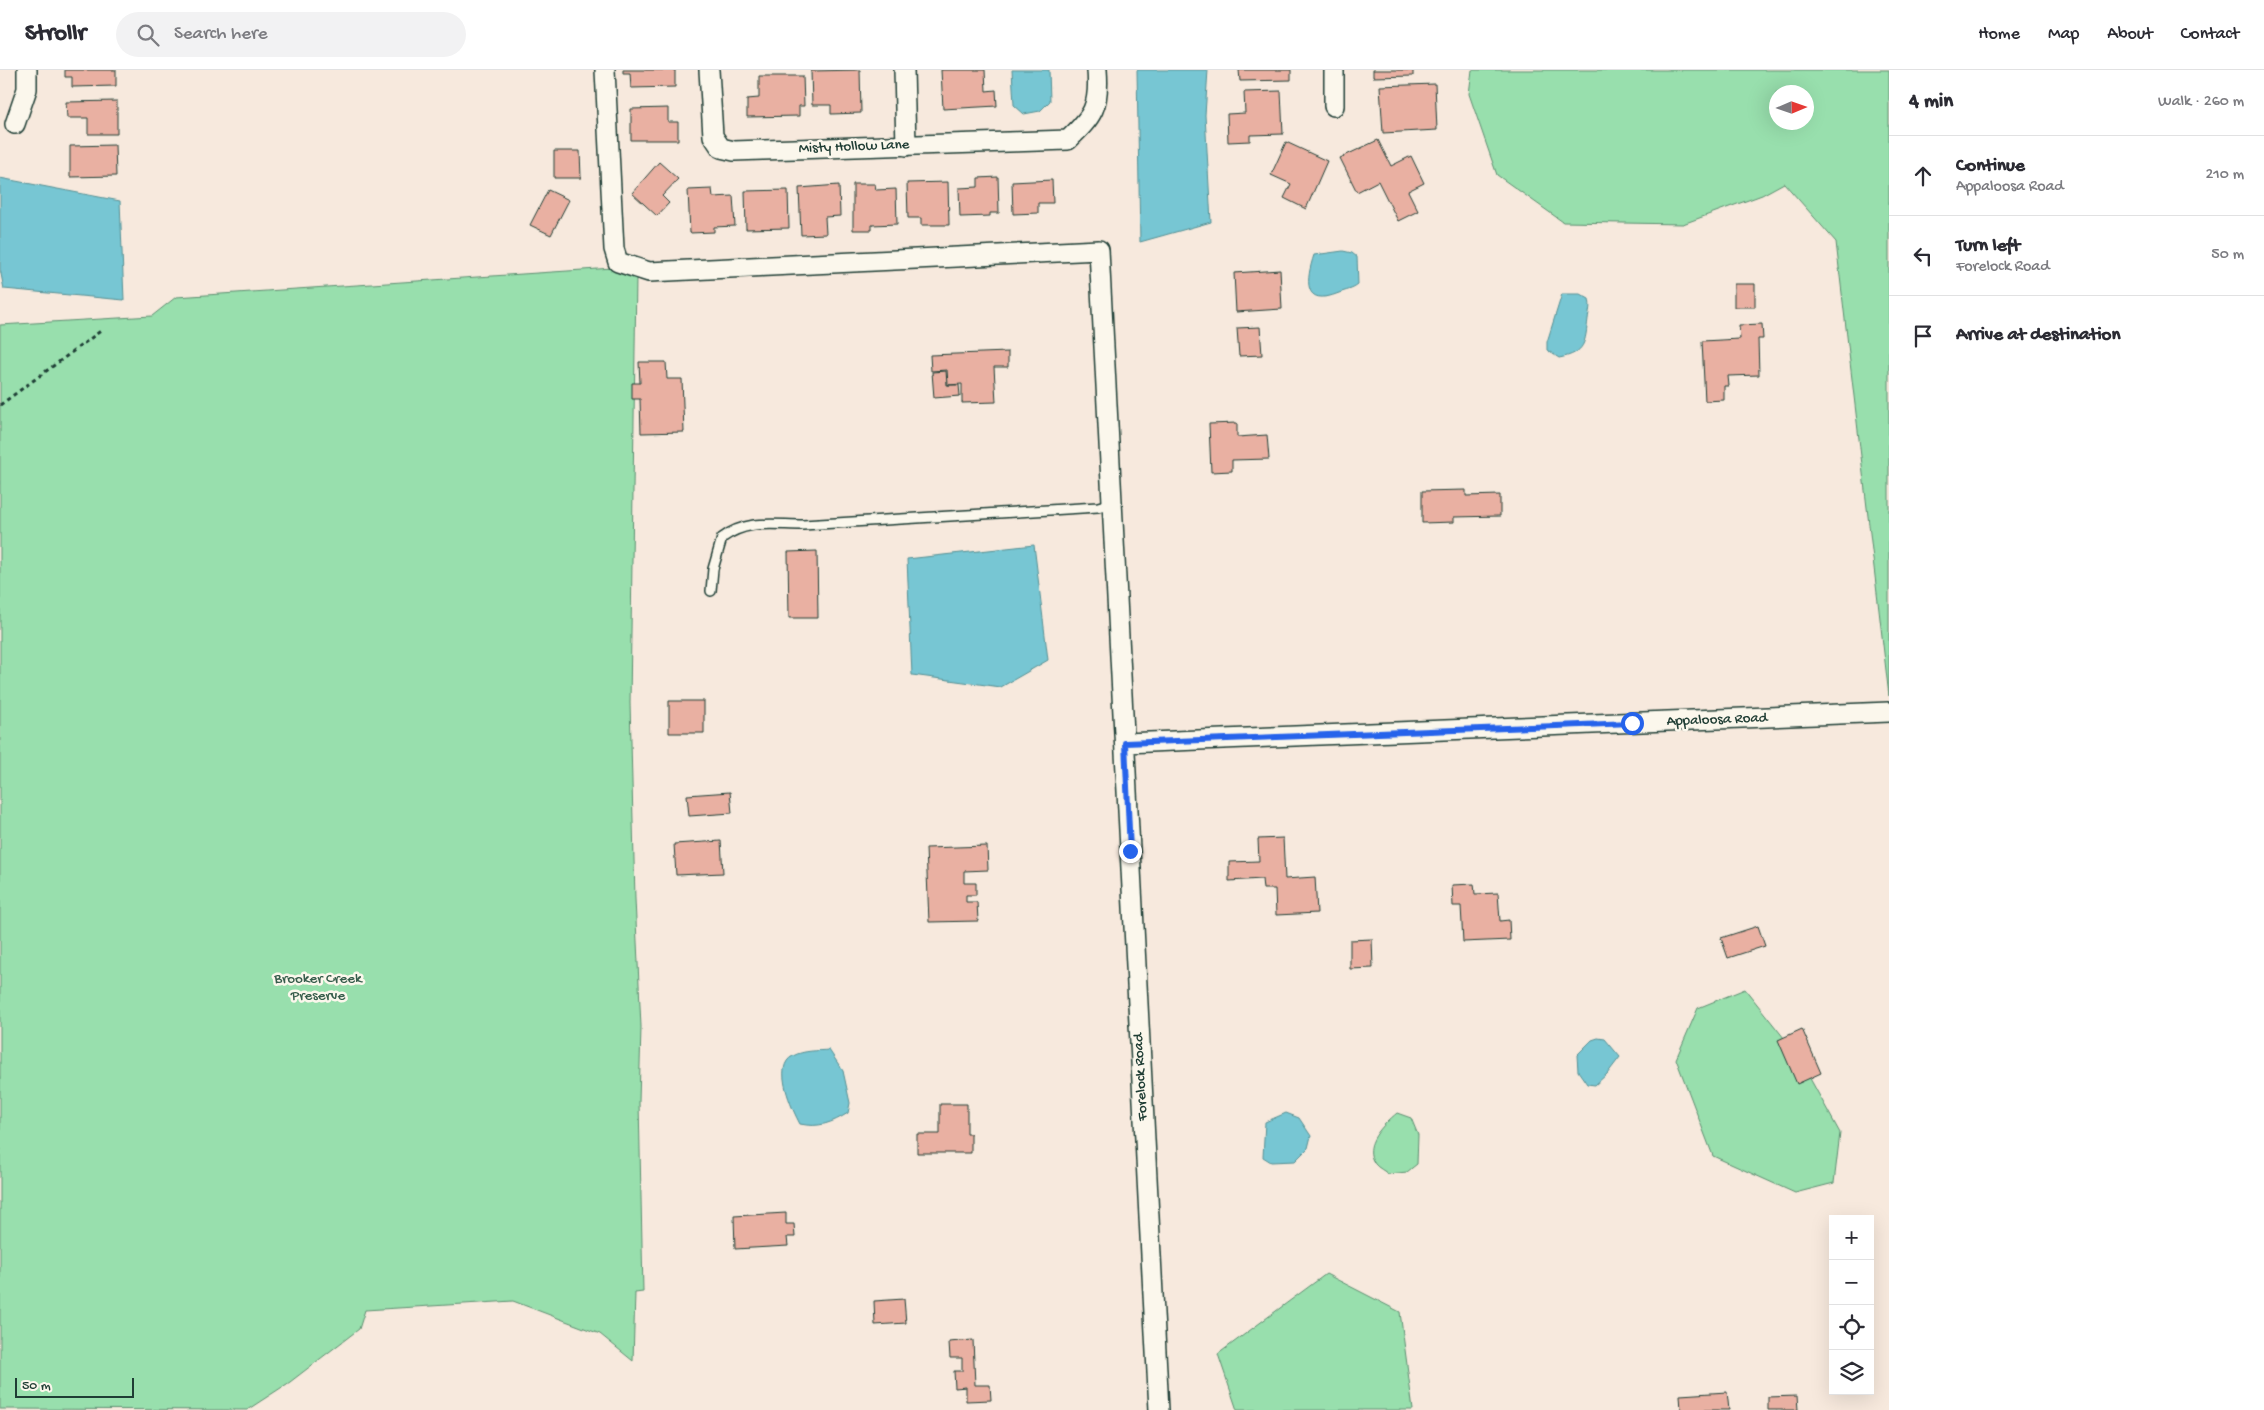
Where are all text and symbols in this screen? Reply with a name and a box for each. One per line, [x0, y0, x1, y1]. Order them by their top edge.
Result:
search box [116, 12, 466, 57]
text: Strollr [25, 20, 86, 49]
icon: search [134, 21, 162, 49]
text: Search here [174, 23, 268, 46]
text: Home [1978, 24, 2020, 45]
text: Map [2048, 24, 2079, 45]
text: About [2107, 24, 2153, 45]
text: Contact [2181, 24, 2239, 45]
north arrow [1769, 85, 1814, 130]
text: 4 min [1909, 90, 1953, 115]
text: Walk · 260 m [2158, 93, 2244, 112]
street label: Misty Hollow Lane [798, 136, 910, 158]
text: Continue [1956, 155, 2025, 178]
icon: ahead [1909, 162, 1937, 190]
text: 210 m [2205, 166, 2244, 185]
text: Appaloosa Road [1956, 178, 2064, 197]
text: Turn left [1956, 235, 2020, 258]
icon: left [1909, 242, 1937, 270]
text: 50 m [2211, 246, 2244, 265]
text: Forelock Road [1956, 258, 2050, 277]
icon: arrive [1909, 322, 1937, 350]
text: Arrive at destination [1956, 324, 2120, 347]
street label: Appaloosa Road [1666, 709, 1769, 731]
route start [1621, 712, 1644, 735]
route end [1119, 840, 1142, 863]
park label: Brooker Creek Preserve [273, 970, 363, 1005]
street label: Forelock Road [1130, 1032, 1152, 1122]
map controls [1829, 1215, 1874, 1395]
button: + [1829, 1215, 1874, 1260]
button: − [1829, 1260, 1874, 1305]
button: locate [1829, 1305, 1874, 1350]
button: layers [1829, 1350, 1874, 1395]
scale bar [15, 1375, 134, 1398]
text: 50 m [22, 1378, 51, 1395]

